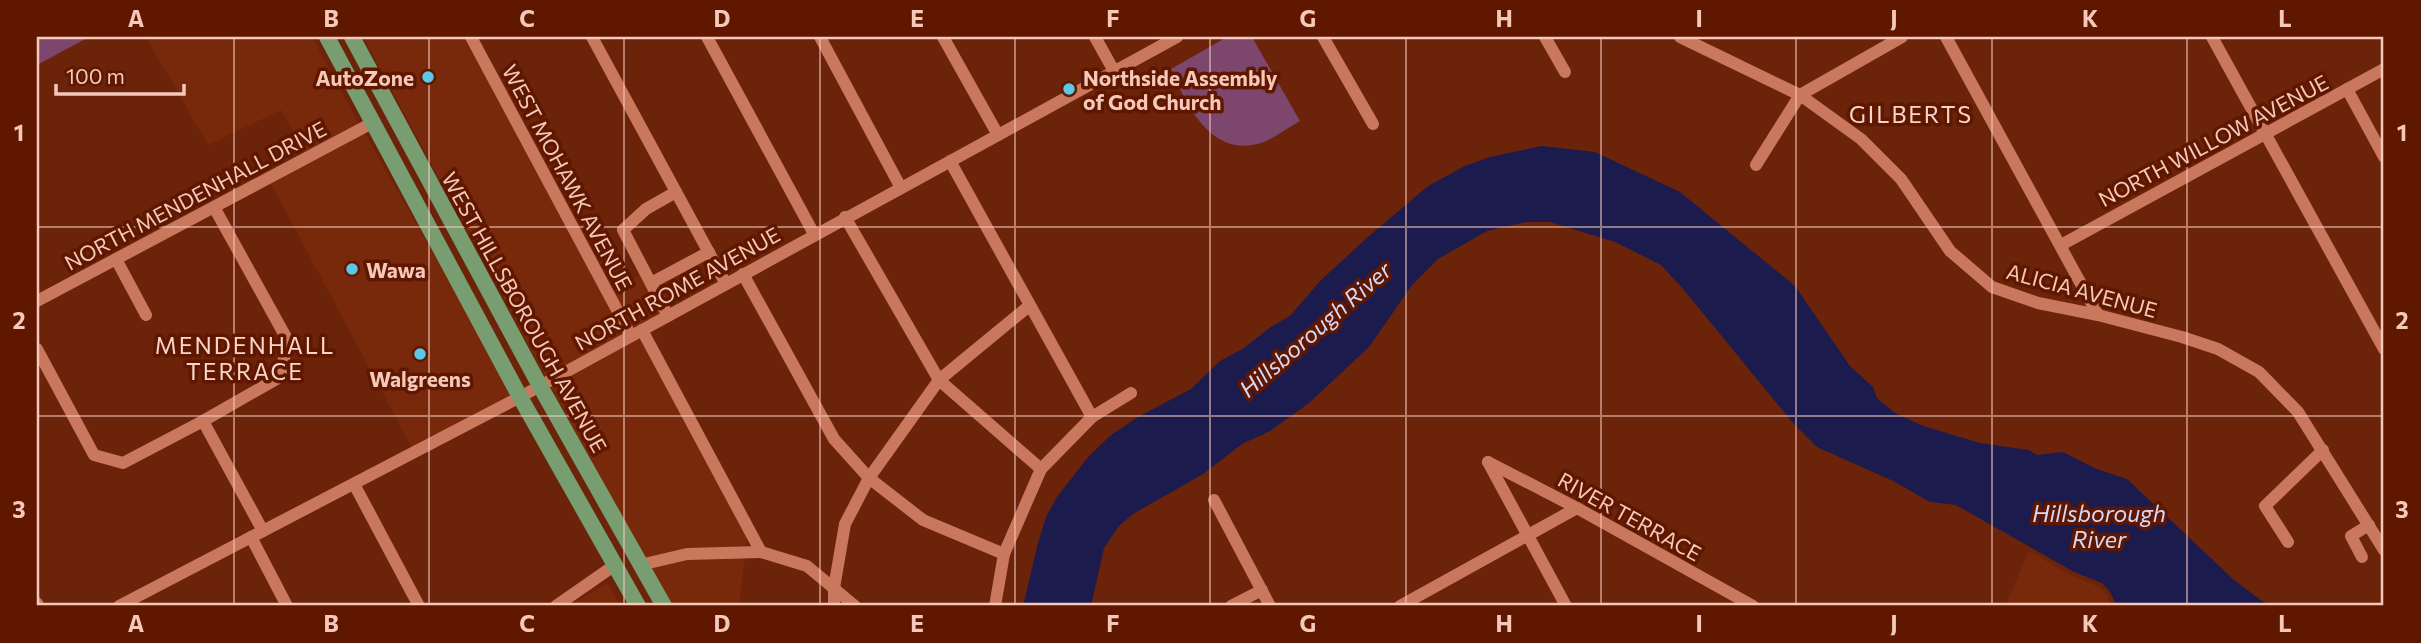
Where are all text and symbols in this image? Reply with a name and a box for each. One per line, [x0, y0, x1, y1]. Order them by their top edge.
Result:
text: A [128, 4, 145, 32]
text: B [323, 4, 339, 32]
text: C [519, 4, 535, 32]
text: D [714, 4, 731, 32]
text: E [910, 4, 924, 32]
text: F [1106, 4, 1120, 32]
text: G [1300, 4, 1316, 32]
text: H [1495, 4, 1513, 32]
text: I [1695, 4, 1703, 32]
text: J [1890, 4, 1898, 32]
text: K [2082, 4, 2098, 32]
text: L [2278, 4, 2292, 32]
scale bar [56, 52, 184, 96]
street label: WEST MOHAWK AVENUE [498, 60, 638, 294]
text: 100 m [66, 63, 125, 88]
place label: AutoZone [316, 65, 414, 90]
place label: Northside Assembly of God Church [1083, 65, 1278, 114]
marker: AutoZone [420, 69, 436, 85]
street label: NORTH WILLOW AVENUE [2094, 69, 2332, 211]
marker: Northside Assembly of God Church [1061, 81, 1077, 97]
district label: GILBERTS [1849, 100, 1973, 128]
street label: NORTH MENDENHALL DRIVE [60, 115, 330, 275]
text: 1 [14, 118, 24, 146]
text: 1 [2397, 118, 2407, 146]
street label: WEST HILLSBOROUGH AVENUE [437, 167, 613, 457]
street label: NORTH ROME AVENUE [570, 221, 784, 355]
water label: Hillsborough River [1233, 255, 1397, 403]
place label: Wawa [366, 257, 426, 282]
street label: ALICIA AVENUE [2004, 258, 2160, 322]
marker: Wawa [344, 261, 360, 277]
text: 2 [12, 306, 26, 334]
text: 2 [2395, 306, 2409, 334]
district label: MENDENHALL TERRACE [155, 331, 335, 385]
marker: Walgreens [412, 346, 428, 362]
place label: Walgreens [369, 366, 471, 391]
street label: RIVER TERRACE [1554, 466, 1706, 566]
text: 3 [12, 495, 26, 523]
text: 3 [2395, 495, 2409, 523]
water label: Hillsborough River [2032, 499, 2166, 553]
text: A [128, 609, 145, 637]
text: B [323, 609, 339, 637]
text: C [519, 609, 535, 637]
text: D [714, 609, 731, 637]
text: E [910, 609, 924, 637]
text: F [1106, 609, 1120, 637]
text: G [1300, 609, 1316, 637]
text: H [1495, 609, 1513, 637]
text: I [1695, 609, 1703, 637]
text: J [1890, 609, 1898, 637]
text: K [2082, 609, 2098, 637]
text: L [2278, 609, 2292, 637]

